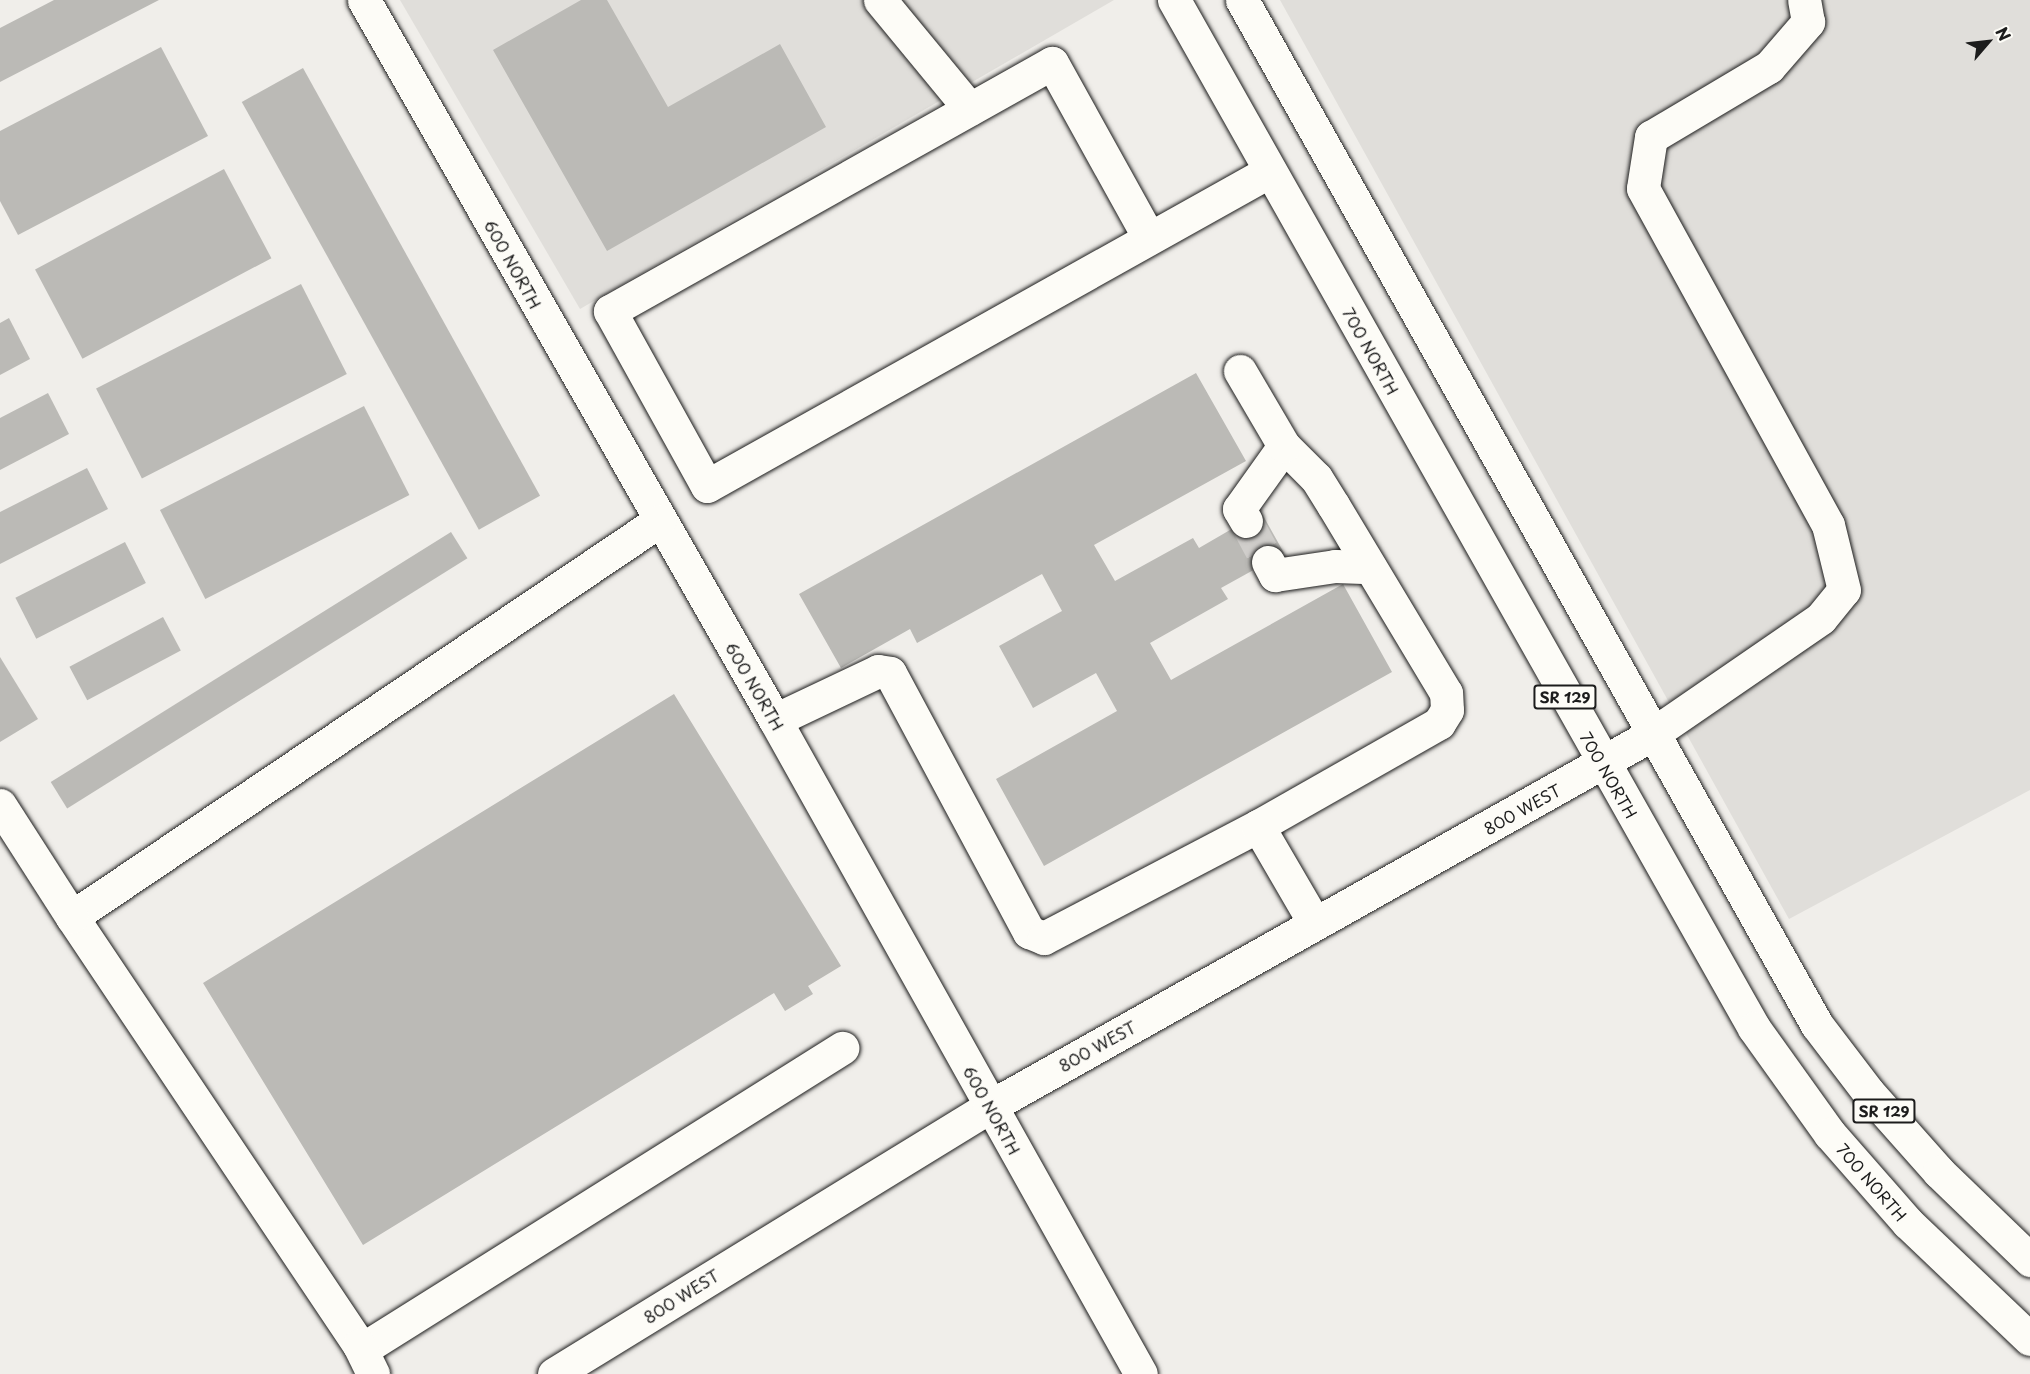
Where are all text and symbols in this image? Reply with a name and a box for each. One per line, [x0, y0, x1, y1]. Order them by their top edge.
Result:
north arrow [1958, 12, 2018, 72]
text: N [1990, 22, 2017, 45]
street label: 600 NORTH [481, 216, 545, 312]
street label: 700 NORTH [1339, 304, 1403, 398]
street label: 600 NORTH [722, 638, 788, 734]
road number: SR 129 [1532, 685, 1598, 709]
street label: 700 NORTH [1576, 728, 1642, 822]
street label: 800 WEST [1480, 780, 1564, 838]
street label: 800 WEST [1055, 1017, 1139, 1075]
street label: 600 NORTH [960, 1062, 1024, 1158]
road number: SR 129 [1851, 1099, 1917, 1123]
street label: 700 NORTH [1833, 1139, 1911, 1225]
street label: 800 WEST [640, 1265, 722, 1327]

